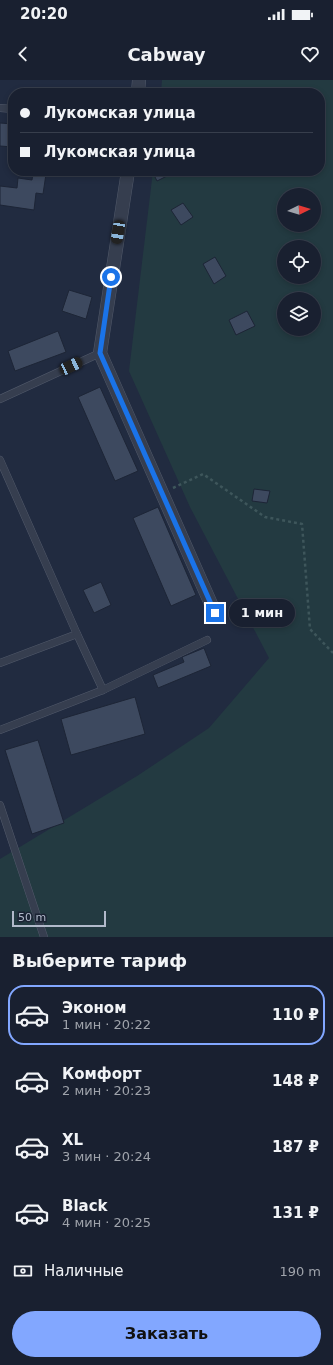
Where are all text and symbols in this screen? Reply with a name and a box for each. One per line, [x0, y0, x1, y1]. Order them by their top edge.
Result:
text: 20:20 [20, 5, 68, 23]
icon: back [12, 43, 34, 65]
icon: heart [299, 43, 321, 65]
text: Cabway [127, 44, 206, 65]
text: Лукомская улица [44, 104, 196, 122]
text: Лукомская улица [44, 143, 196, 161]
north arrow [277, 188, 321, 232]
map controls [277, 188, 321, 336]
car [110, 219, 126, 245]
button: locate [277, 240, 321, 284]
route start [102, 268, 120, 286]
button: layers [277, 292, 321, 336]
car [58, 355, 84, 377]
callout: 1 мин [229, 599, 295, 627]
route end [206, 604, 224, 622]
text: 1 мин [241, 605, 283, 620]
scale bar [12, 909, 106, 928]
text: 50 m [18, 911, 46, 924]
text: Выберите тариф [12, 950, 187, 971]
icon: car [14, 997, 50, 1033]
text: Эконом [62, 999, 126, 1017]
text: 110 ₽ [272, 1006, 319, 1024]
text: 1 мин · 20:22 [62, 1017, 151, 1032]
icon: car [14, 1063, 50, 1099]
text: Комфорт [62, 1065, 141, 1083]
text: 148 ₽ [272, 1072, 319, 1090]
text: 2 мин · 20:23 [62, 1083, 151, 1098]
icon: car [14, 1129, 50, 1165]
text: XL [62, 1131, 83, 1149]
text: 187 ₽ [272, 1138, 319, 1156]
text: 3 мин · 20:24 [62, 1149, 151, 1164]
icon: car [14, 1195, 50, 1231]
text: Black [62, 1197, 108, 1215]
text: 131 ₽ [272, 1204, 319, 1222]
text: 4 мин · 20:25 [62, 1215, 151, 1230]
icon: cash [12, 1260, 34, 1282]
text: Наличные [44, 1262, 124, 1280]
text: 190 m [279, 1264, 321, 1279]
button: Заказать [12, 1311, 321, 1357]

